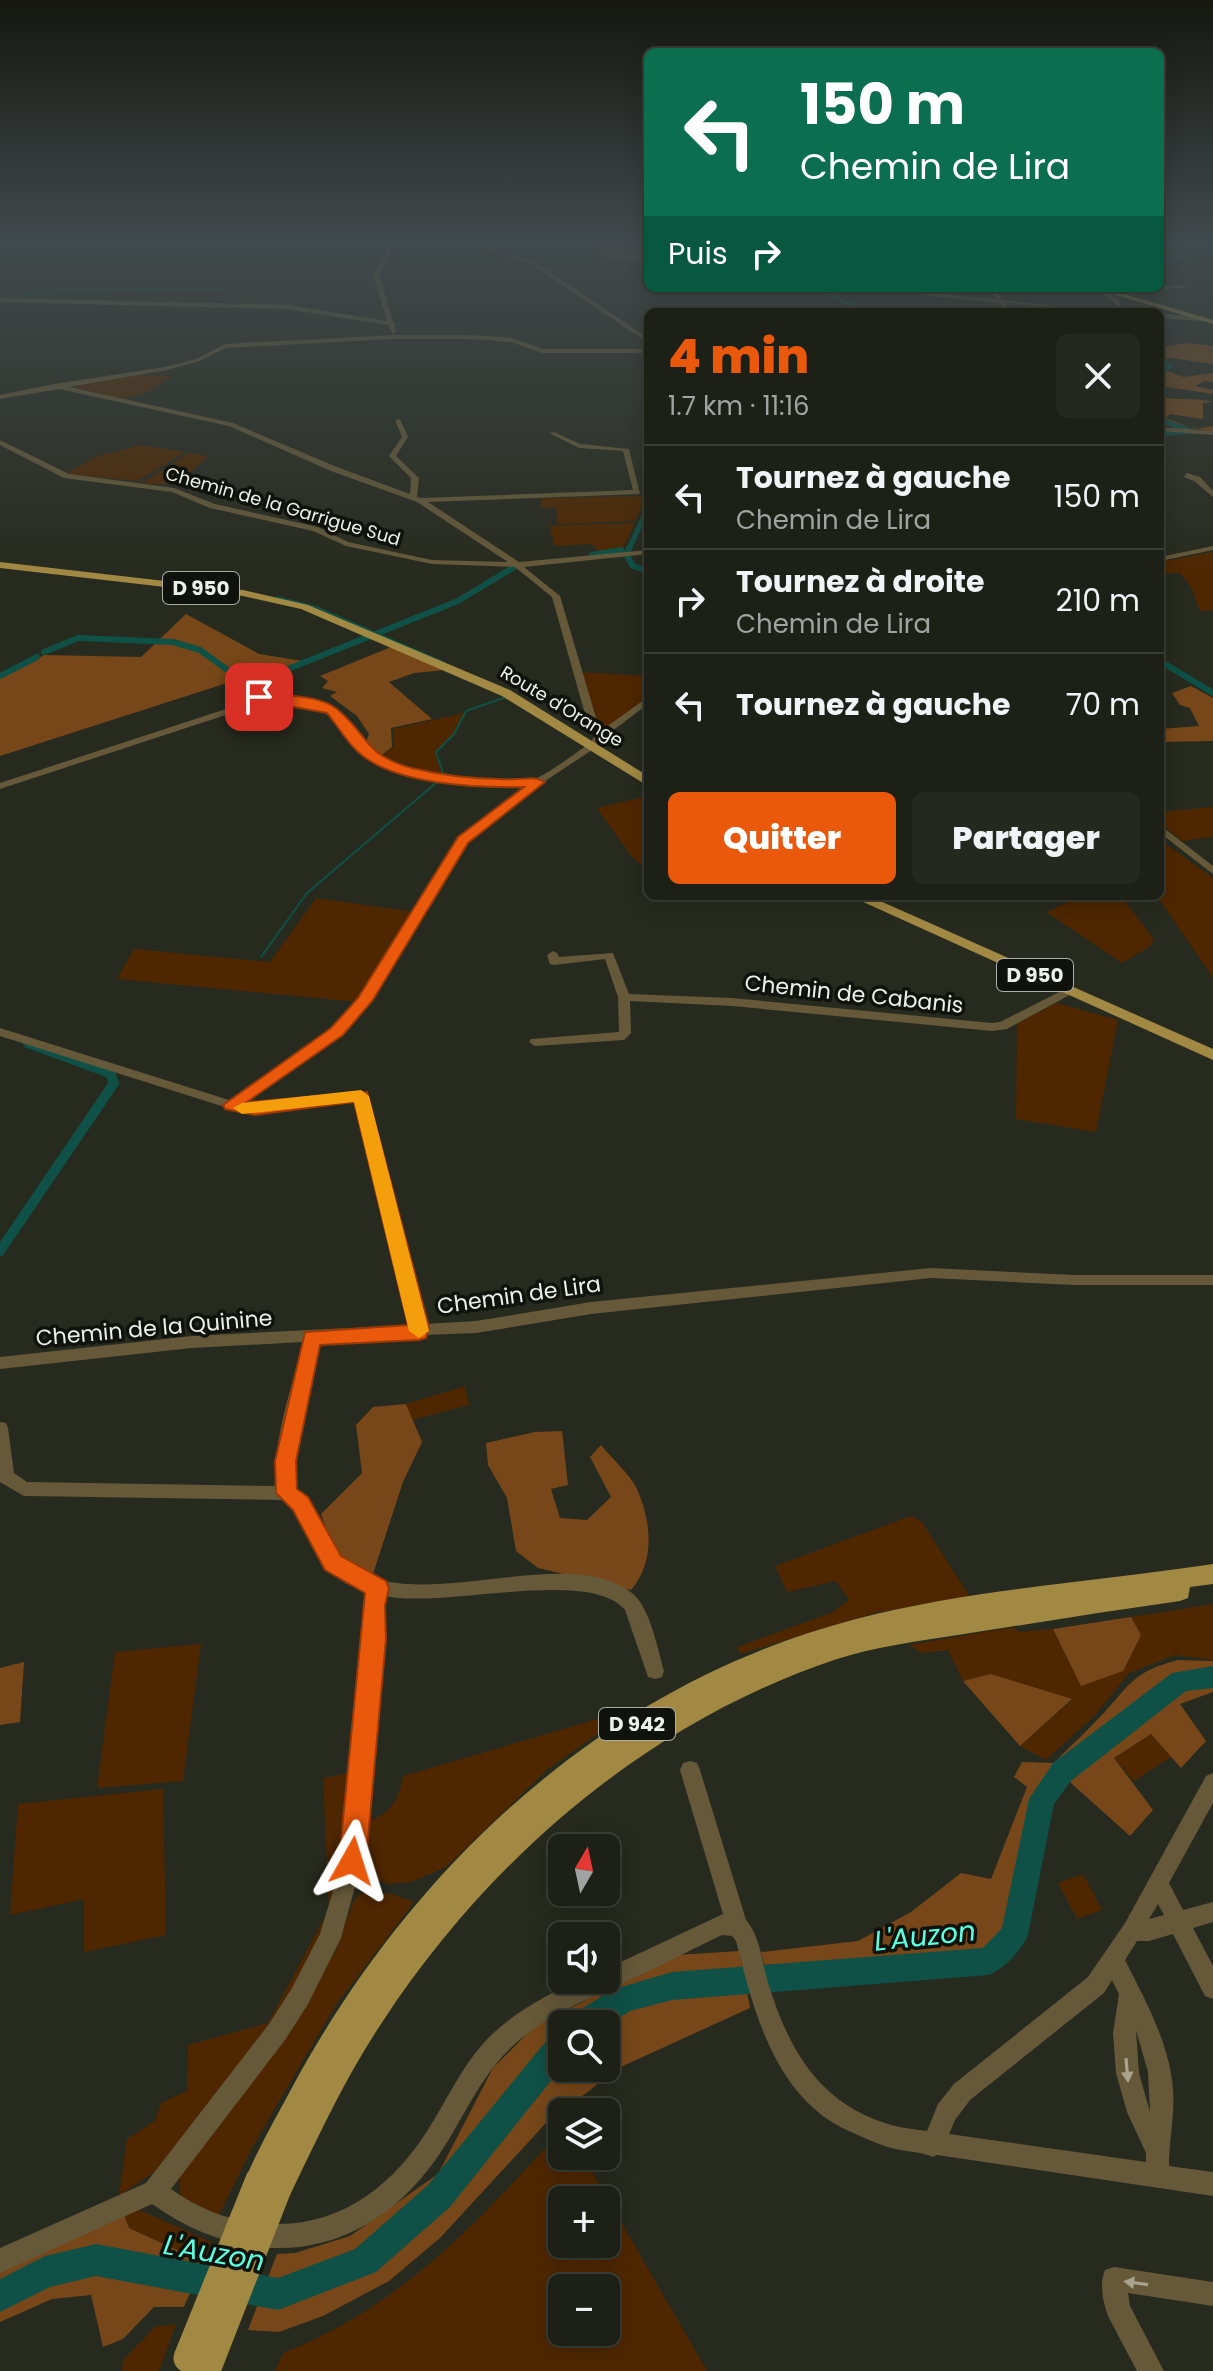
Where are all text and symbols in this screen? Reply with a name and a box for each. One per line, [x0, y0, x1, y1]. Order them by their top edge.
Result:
text: 150 m [800, 65, 965, 144]
icon: left [668, 80, 772, 184]
text: Chemin de Lira [800, 141, 1070, 192]
text: Puis [668, 232, 728, 275]
icon: right [744, 232, 788, 276]
text: 4 min [668, 323, 809, 390]
button: close [1056, 334, 1140, 418]
text: 1.7 km · 11:16 [668, 388, 810, 424]
text: Tournez à gauche [736, 456, 1010, 499]
street label: Chemin de la Garrigue Sud [163, 460, 403, 552]
icon: left [668, 475, 712, 519]
text: 150 m [1054, 475, 1140, 518]
text: Chemin de Lira [736, 502, 931, 538]
text: Tournez à droite [736, 560, 984, 603]
road number: D 950 [163, 572, 239, 604]
icon: right [668, 579, 712, 623]
text: 210 m [1055, 579, 1140, 622]
text: Chemin de Lira [736, 606, 931, 642]
street label: Route d'Orange [496, 659, 628, 753]
pin [225, 663, 293, 731]
icon: arrive [237, 675, 281, 719]
icon: left [668, 683, 712, 727]
text: Tournez à gauche [736, 683, 1010, 726]
text: 70 m [1066, 683, 1140, 726]
button: Quitter [668, 792, 896, 884]
button: Partager [912, 792, 1140, 884]
road number: D 950 [997, 959, 1073, 991]
street label: Chemin de Cabanis [743, 967, 965, 1021]
street label: Chemin de Lira [435, 1268, 603, 1322]
street label: Chemin de la Quinine [34, 1302, 274, 1354]
road number: D 942 [599, 1708, 675, 1740]
position arrow [310, 1819, 394, 1903]
north arrow [548, 1834, 620, 1906]
map controls [548, 1834, 620, 2346]
water label: L'Auzon [872, 1911, 978, 1961]
button: sound [548, 1922, 620, 1994]
button: search [548, 2010, 620, 2082]
one-way arrow [1121, 2058, 1134, 2083]
button: layers [548, 2098, 620, 2170]
button: + [548, 2186, 620, 2258]
water label: L'Auzon [160, 2225, 268, 2281]
button: − [548, 2274, 620, 2346]
one-way arrow [1123, 2276, 1148, 2289]

